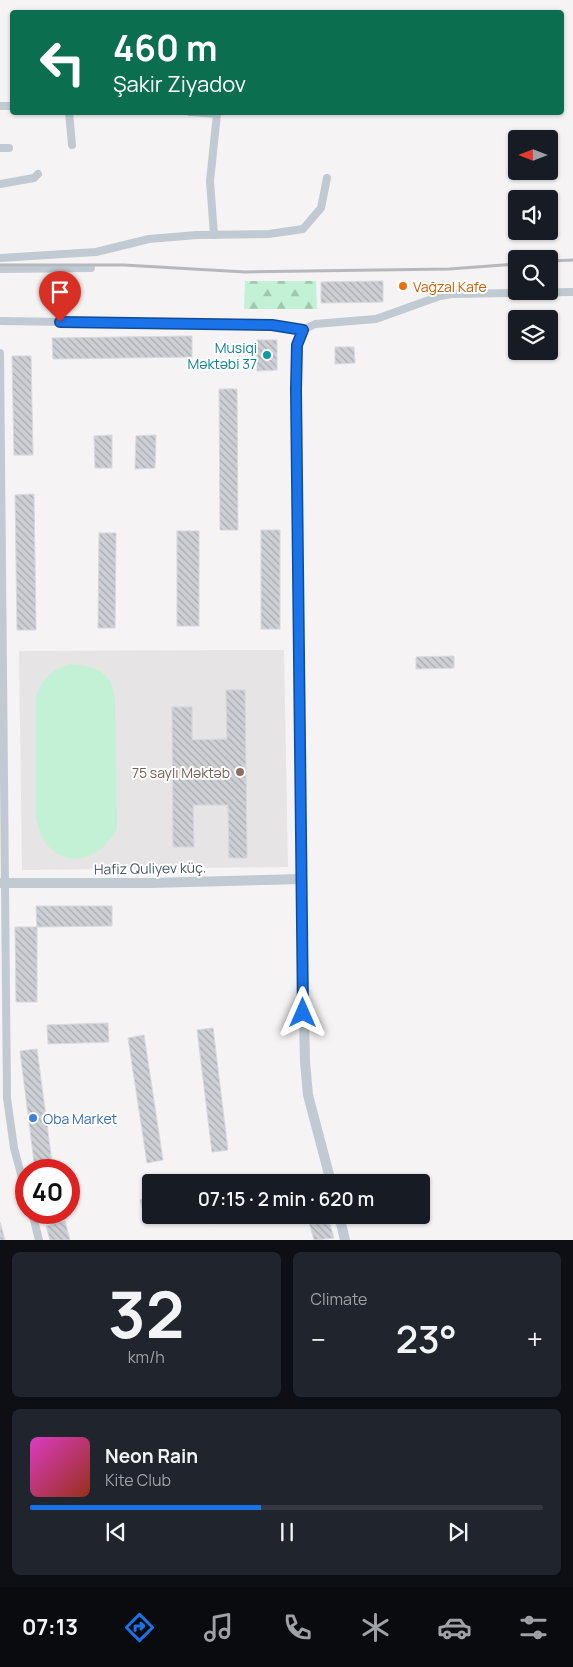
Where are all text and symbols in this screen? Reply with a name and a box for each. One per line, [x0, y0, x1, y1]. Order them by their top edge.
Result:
text: 460 m [113, 24, 218, 72]
icon: left [30, 30, 95, 95]
text: Şakir Ziyadov [113, 69, 246, 99]
north arrow [508, 130, 558, 180]
map controls [508, 130, 558, 360]
button: sound [508, 190, 558, 240]
button: search [508, 250, 558, 300]
pin [39, 271, 81, 322]
place label: Vağzal Kafe [413, 277, 487, 296]
icon: arrive [46, 278, 74, 306]
marker: Vağzal Kafe [397, 280, 409, 292]
button: layers [508, 310, 558, 360]
place label: Musiqi Məktəbi 37 [187, 338, 257, 373]
marker: Musiqi Məktəbi 37 [261, 349, 273, 361]
place label: 75 saylı Məktəb [132, 763, 230, 782]
marker: 75 saylı Məktəb [234, 766, 246, 778]
street label: Hafiz Quliyev küç. [94, 858, 206, 878]
position arrow [276, 986, 328, 1038]
place label: Oba Market [43, 1109, 118, 1128]
marker: Oba Market [27, 1112, 39, 1124]
speed limit sign: 40 [15, 1159, 80, 1224]
text: 07:15 · 2 min · 620 m [198, 1186, 374, 1212]
text: 32 [108, 1269, 185, 1358]
text: Climate [311, 1288, 367, 1310]
text: 23° [396, 1312, 457, 1364]
text: − [311, 1320, 326, 1358]
text: + [527, 1320, 543, 1358]
text: km/h [128, 1346, 165, 1368]
text: Neon Rain [105, 1443, 198, 1469]
text: Kite Club [105, 1469, 171, 1491]
icon: previous [102, 1518, 130, 1546]
icon: pause [273, 1518, 301, 1546]
icon: next [444, 1518, 472, 1546]
icon: directions [122, 1610, 157, 1645]
icon: music [201, 1610, 236, 1645]
icon: phone [280, 1610, 315, 1645]
icon: climate [358, 1610, 393, 1645]
icon: car [437, 1610, 472, 1645]
icon: filters [516, 1610, 551, 1645]
text: 07:13 [22, 1612, 78, 1642]

